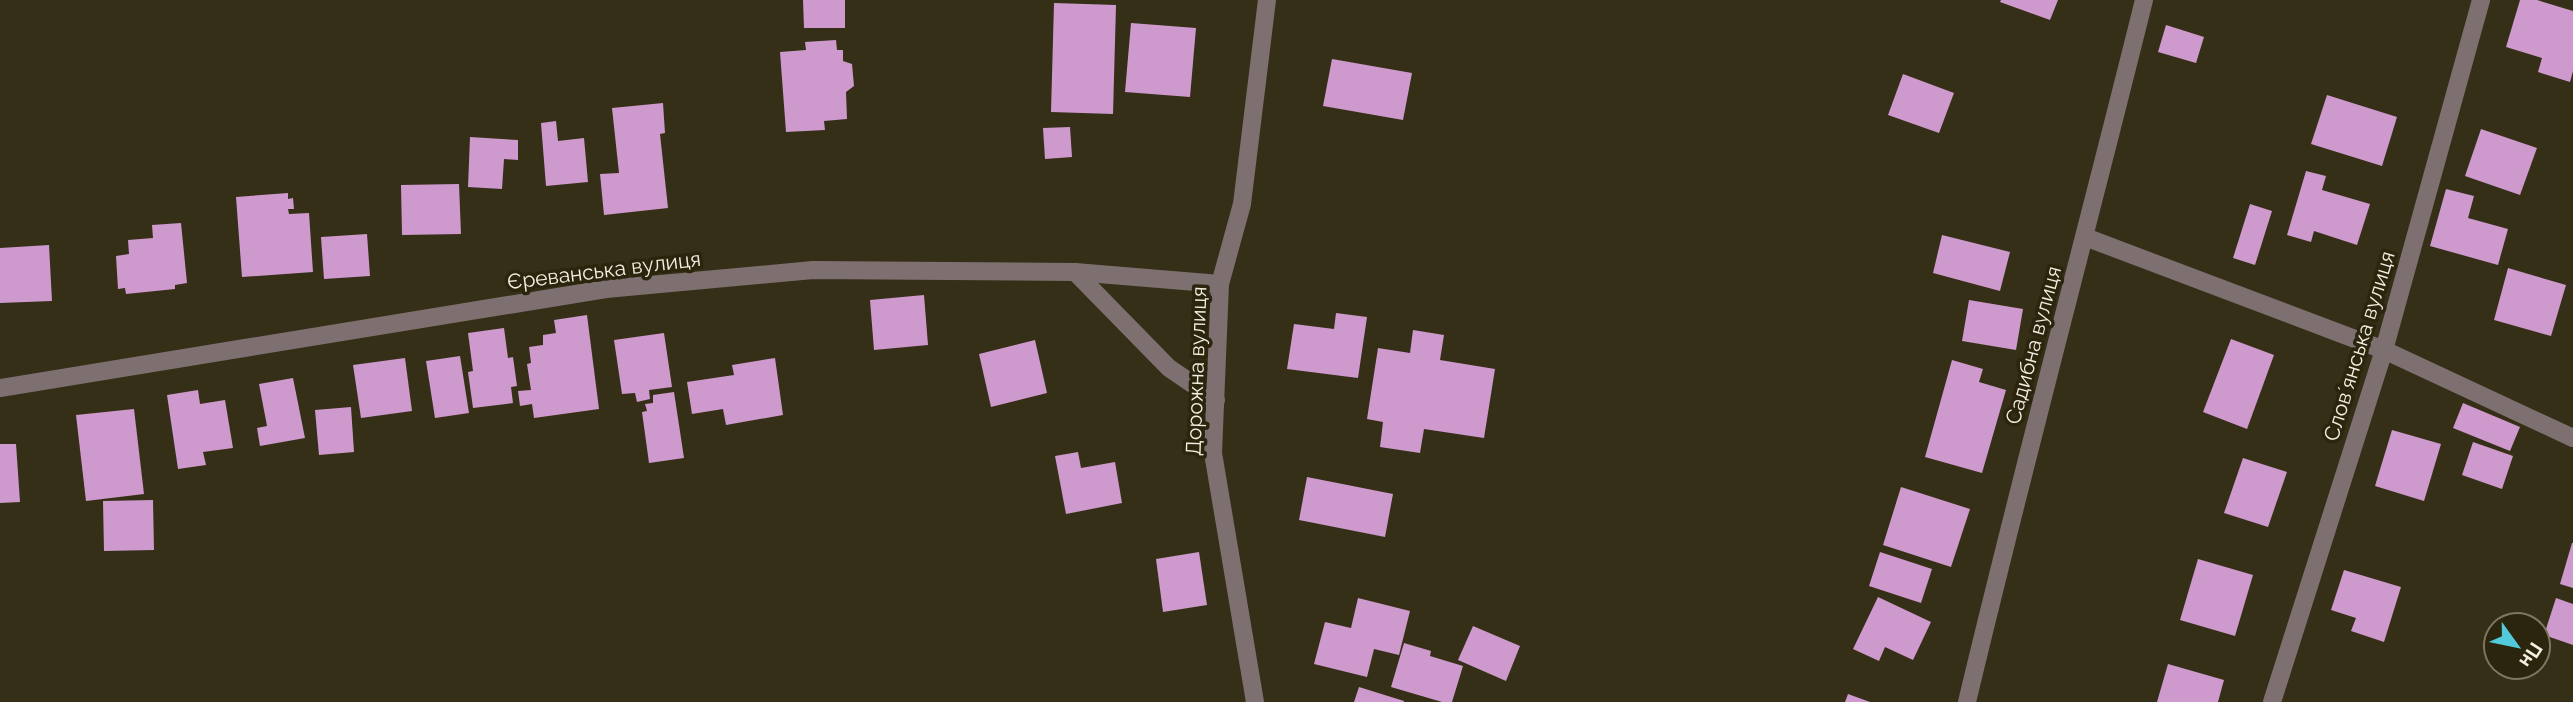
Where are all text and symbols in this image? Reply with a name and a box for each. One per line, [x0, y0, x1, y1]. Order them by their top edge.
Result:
street label: Єреванська вулиця [506, 246, 702, 294]
street label: Словʼянська вулиця [2318, 248, 2400, 444]
street label: Садибна вулиця [2000, 263, 2066, 427]
street label: Дорожна вулиця [1181, 286, 1211, 456]
north arrow [2482, 611, 2552, 681]
text: Пн [2515, 639, 2547, 672]

